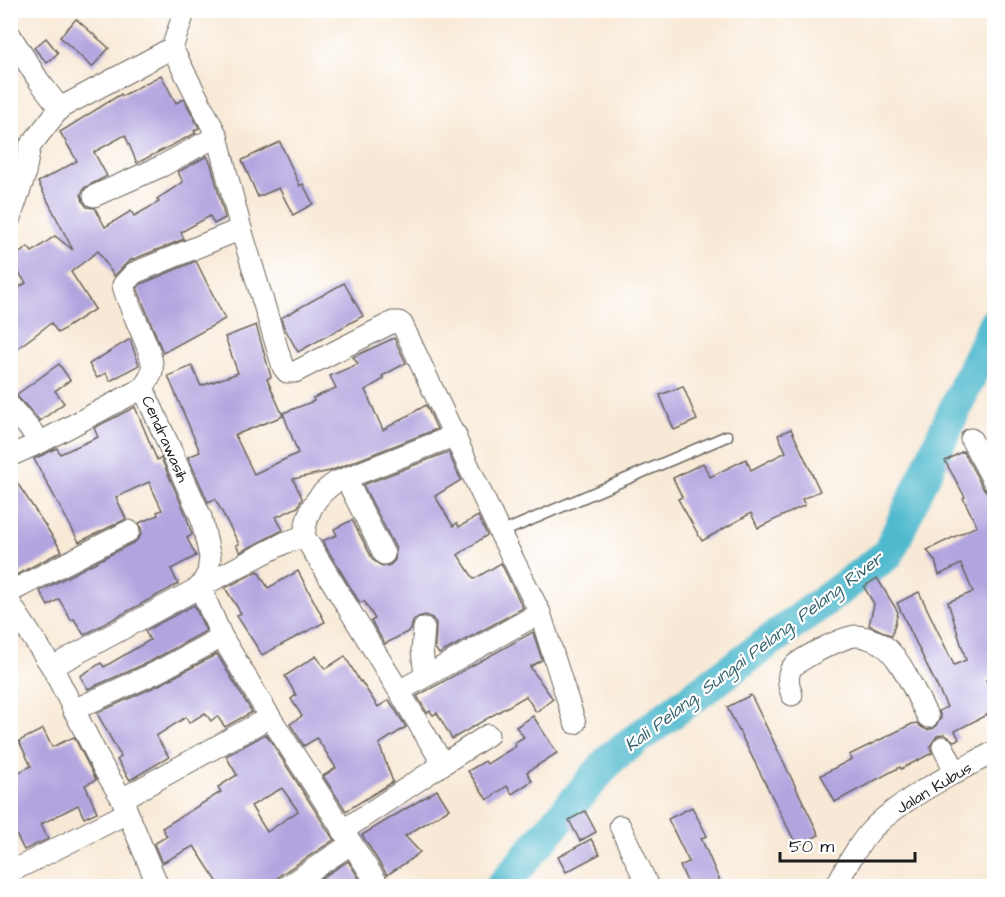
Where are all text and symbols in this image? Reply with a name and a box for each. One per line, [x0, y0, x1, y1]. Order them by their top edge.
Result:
street label: Cendrawasih [136, 392, 194, 486]
water label: Kali Pelang, Sungai Pelang, Pelang River [620, 545, 891, 758]
street label: Jalan Kubus [892, 757, 976, 819]
scale bar [780, 825, 915, 863]
text: 50 m [789, 834, 834, 859]

